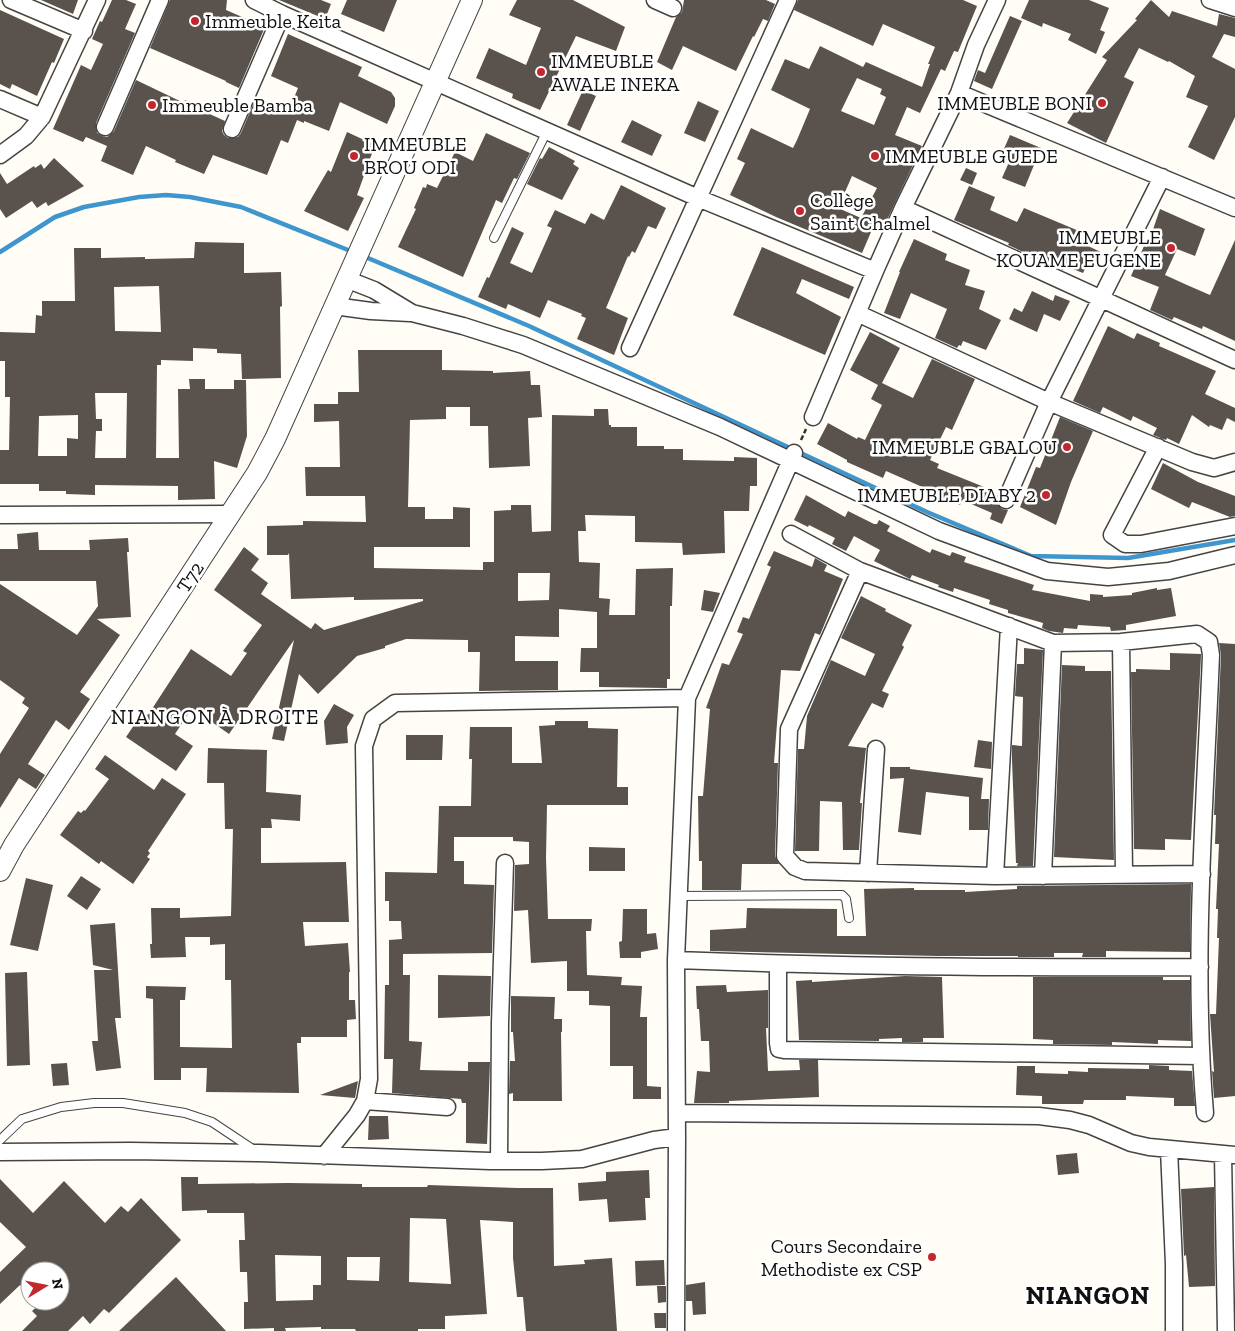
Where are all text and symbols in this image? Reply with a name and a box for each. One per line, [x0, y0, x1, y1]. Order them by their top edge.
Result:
place label: Immeuble Keita [205, 9, 341, 33]
marker: Immeuble Keita [189, 15, 201, 27]
place label: IMMEUBLE AWALE INEKA [551, 49, 680, 96]
marker: IMMEUBLE AWALE INEKA [535, 66, 547, 78]
place label: IMMEUBLE BONI [937, 91, 1092, 115]
place label: Immeuble Bamba [162, 93, 313, 117]
marker: IMMEUBLE BONI [1096, 97, 1108, 109]
marker: Immeuble Bamba [146, 99, 158, 111]
place label: IMMEUBLE BROU ODI [364, 132, 467, 179]
place label: IMMEUBLE GUEDE [885, 144, 1058, 168]
marker: IMMEUBLE BROU ODI [348, 150, 360, 162]
marker: IMMEUBLE GUEDE [869, 150, 881, 162]
place label: Collège Saint Chalmel [810, 188, 930, 235]
marker: Collège Saint Chalmel [794, 205, 806, 217]
place label: IMMEUBLE KOUAME EUGENE [996, 225, 1161, 272]
marker: IMMEUBLE KOUAME EUGENE [1165, 242, 1177, 254]
place label: IMMEUBLE GBALOU [872, 435, 1057, 459]
marker: IMMEUBLE GBALOU [1061, 441, 1073, 453]
place label: IMMEUBLE DIABY 2 [857, 483, 1036, 507]
marker: IMMEUBLE DIABY 2 [1040, 489, 1052, 501]
street label: T72 [171, 557, 209, 597]
district label: NIANGON À DROITE [111, 704, 319, 729]
place label: Cours Secondaire Methodiste ex CSP [761, 1234, 922, 1281]
marker: Cours Secondaire Methodiste ex CSP [926, 1251, 938, 1263]
north arrow [20, 1261, 70, 1311]
text: N [48, 1277, 67, 1291]
district label: NIANGON [1026, 1280, 1150, 1310]

